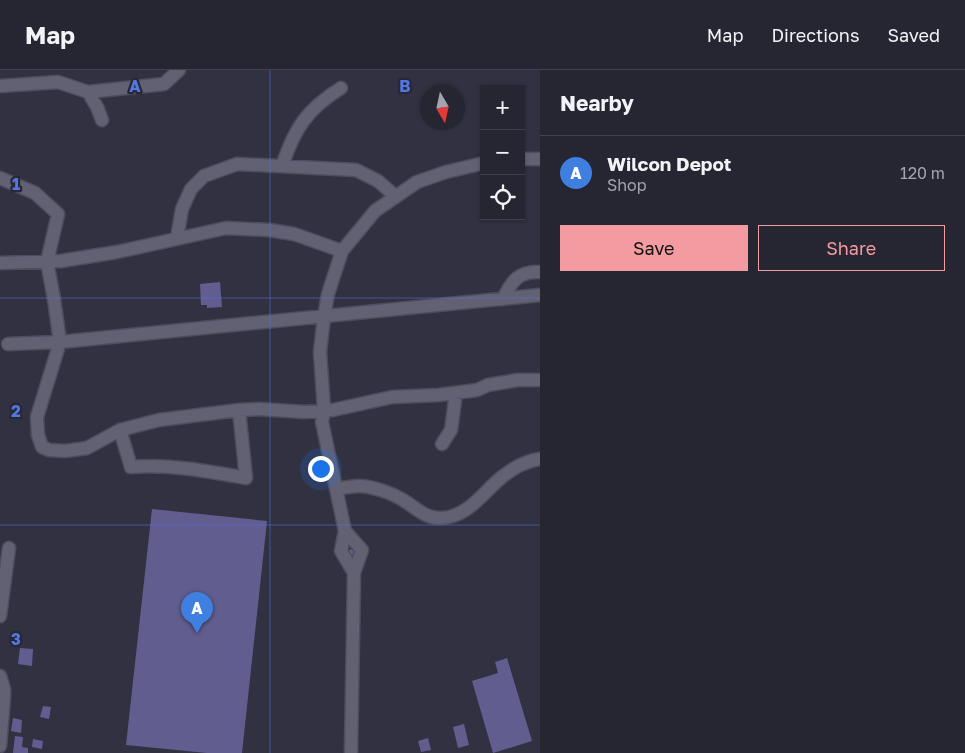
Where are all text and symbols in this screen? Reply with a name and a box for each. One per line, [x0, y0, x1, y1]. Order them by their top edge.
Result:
text: Map [25, 20, 75, 49]
text: Map [707, 24, 743, 46]
text: Directions [771, 24, 859, 46]
text: Saved [887, 24, 940, 46]
text: A [129, 76, 141, 96]
text: B [399, 76, 411, 96]
north arrow [420, 85, 465, 130]
map controls [480, 85, 525, 220]
button: + [480, 85, 525, 130]
text: Nearby [560, 90, 634, 116]
button: − [480, 130, 525, 175]
text: Wilcon Depot [607, 152, 731, 175]
text: A [570, 163, 582, 183]
text: 120 m [900, 163, 945, 183]
text: 1 [12, 174, 20, 194]
button: locate [480, 175, 525, 220]
text: Shop [607, 175, 647, 195]
button: Save [560, 225, 748, 271]
button: Share [758, 225, 945, 271]
text: 2 [11, 401, 21, 421]
your location [308, 456, 334, 482]
pin: A [181, 592, 213, 633]
text: 3 [11, 629, 21, 649]

